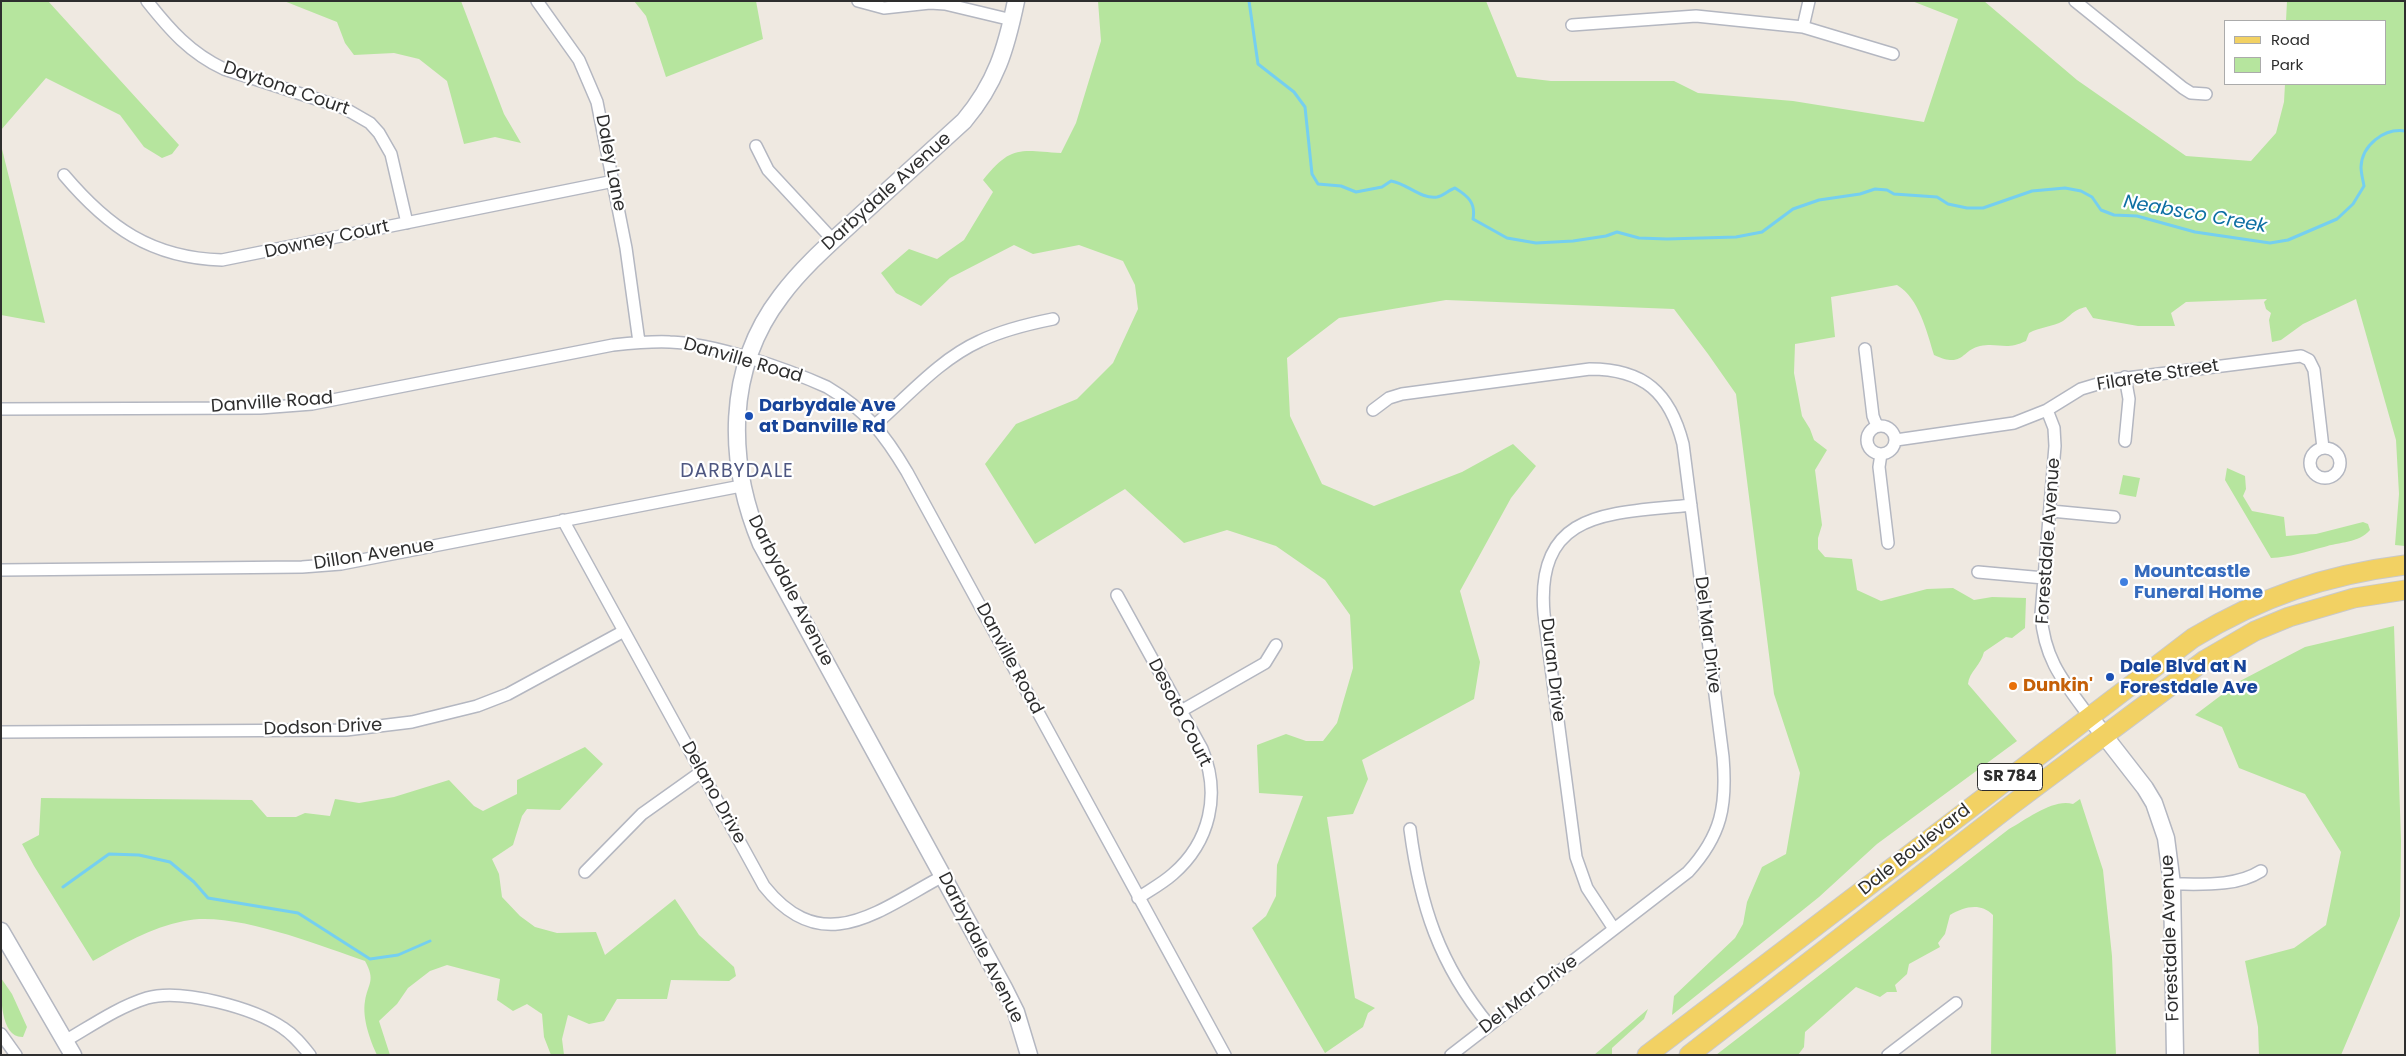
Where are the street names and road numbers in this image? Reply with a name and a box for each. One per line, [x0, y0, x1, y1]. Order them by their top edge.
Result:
street label: Daytona Court [220, 57, 352, 121]
street label: Daley Lane [590, 113, 630, 213]
street label: Darbydale Avenue [818, 128, 956, 256]
street label: Downey Court [263, 216, 391, 264]
street label: Danville Road [681, 334, 805, 388]
street label: Filarete Street [2095, 356, 2221, 396]
street label: Danville Road [210, 388, 334, 418]
street label: Forestdale Avenue [2032, 457, 2066, 625]
street label: Darbydale Avenue [743, 512, 837, 670]
street label: Dillon Avenue [312, 535, 436, 575]
street label: Del Mar Drive [1689, 575, 1725, 695]
street label: Danville Road [971, 600, 1047, 718]
street label: Duran Drive [1535, 617, 1569, 723]
street label: Desoto Court [1143, 656, 1215, 770]
street label: Dodson Drive [263, 715, 383, 741]
street label: Delano Drive [676, 738, 750, 848]
road number: SR 784 [1978, 764, 2042, 790]
street label: Dale Boulevard [1855, 800, 1975, 900]
street label: Forestdale Avenue [2157, 854, 2185, 1022]
street label: Darbydale Avenue [933, 869, 1027, 1027]
street label: Del Mar Drive [1476, 951, 1582, 1039]

